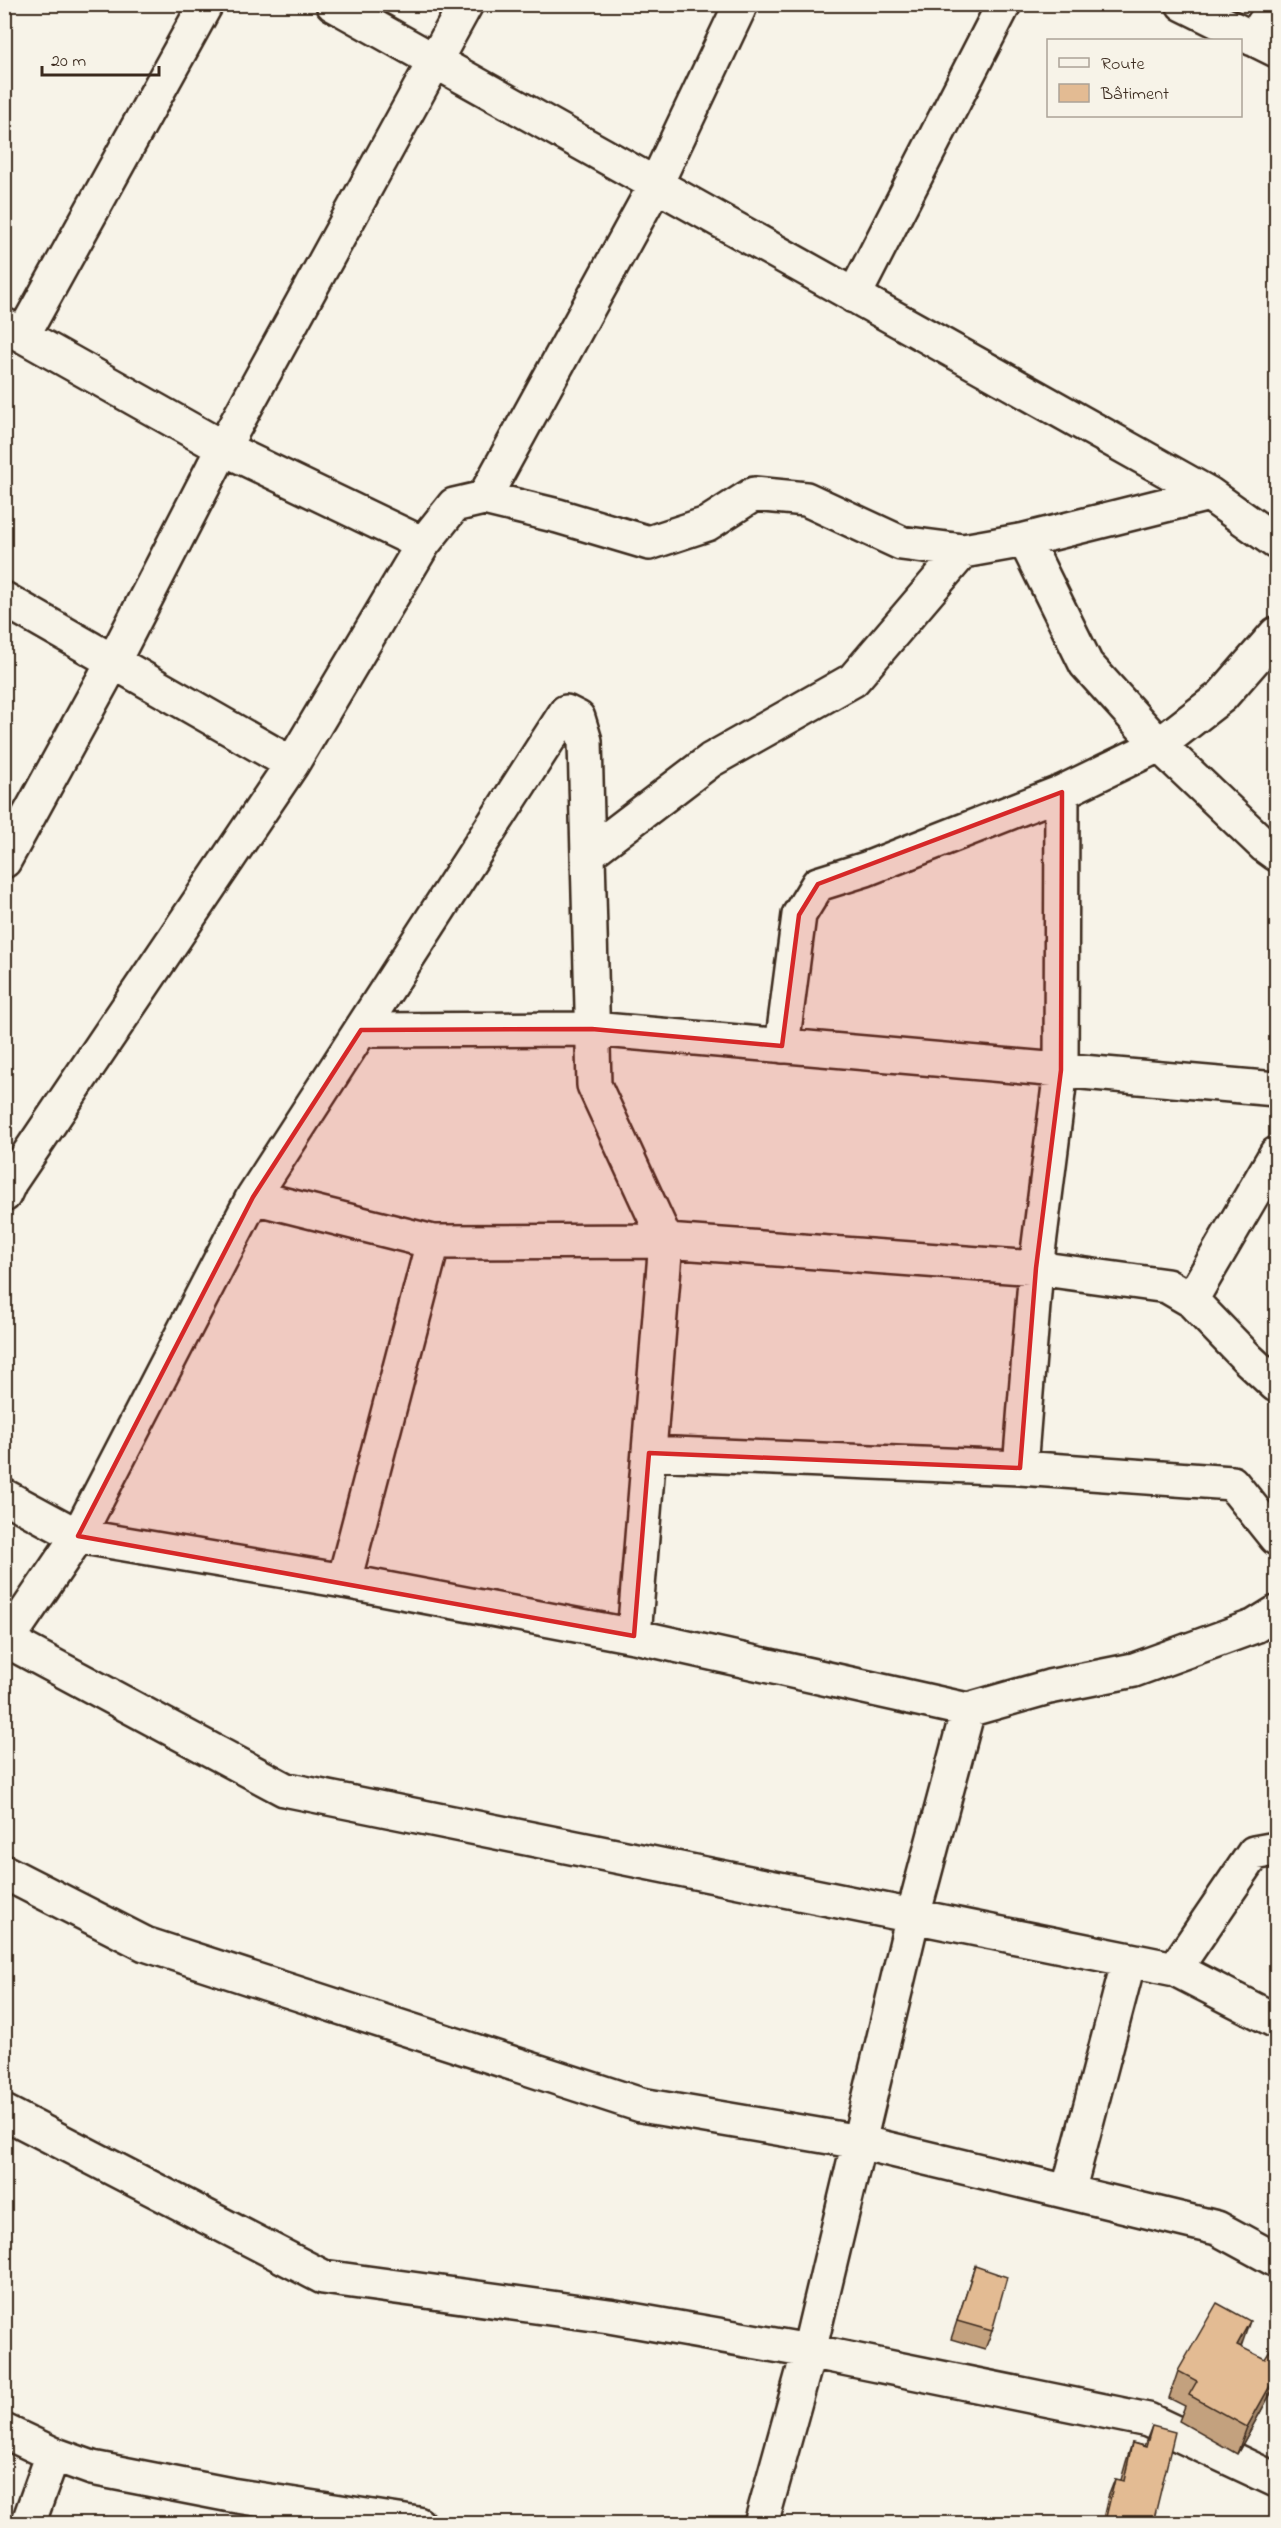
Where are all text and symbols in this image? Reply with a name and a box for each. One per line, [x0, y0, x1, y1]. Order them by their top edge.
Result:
scale bar [42, 39, 159, 77]
legend [1047, 39, 1242, 117]
text: 20 m [51, 49, 86, 75]
text: Route [1101, 52, 1146, 78]
text: Bâtiment [1100, 82, 1169, 108]

